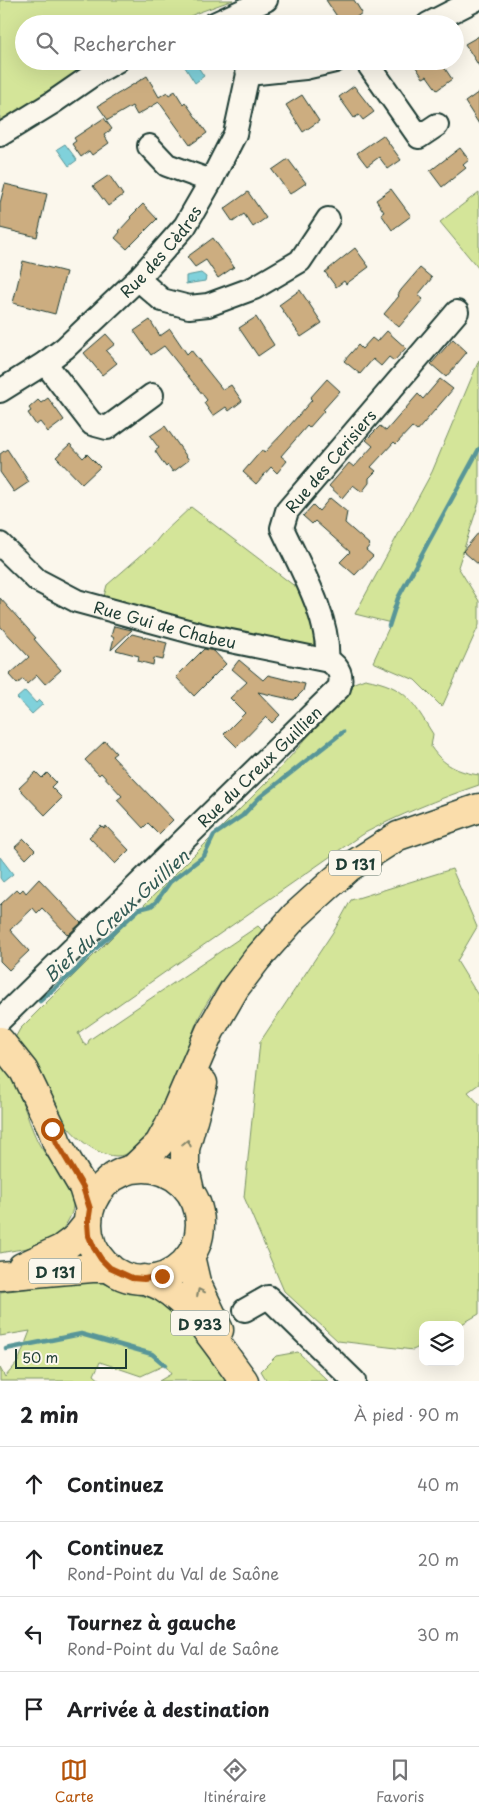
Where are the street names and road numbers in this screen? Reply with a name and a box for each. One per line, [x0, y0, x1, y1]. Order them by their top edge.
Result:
street label: Rue des Cèdres [114, 201, 206, 303]
street label: Rue des Cerisiers [279, 404, 381, 518]
street label: Rue Gui de Chabeu [91, 594, 238, 654]
street label: Rue du Creux Guillien [191, 700, 327, 832]
road number: D 131 [329, 850, 381, 876]
road number: D 131 [29, 1258, 81, 1284]
road number: D 933 [171, 1310, 229, 1336]

